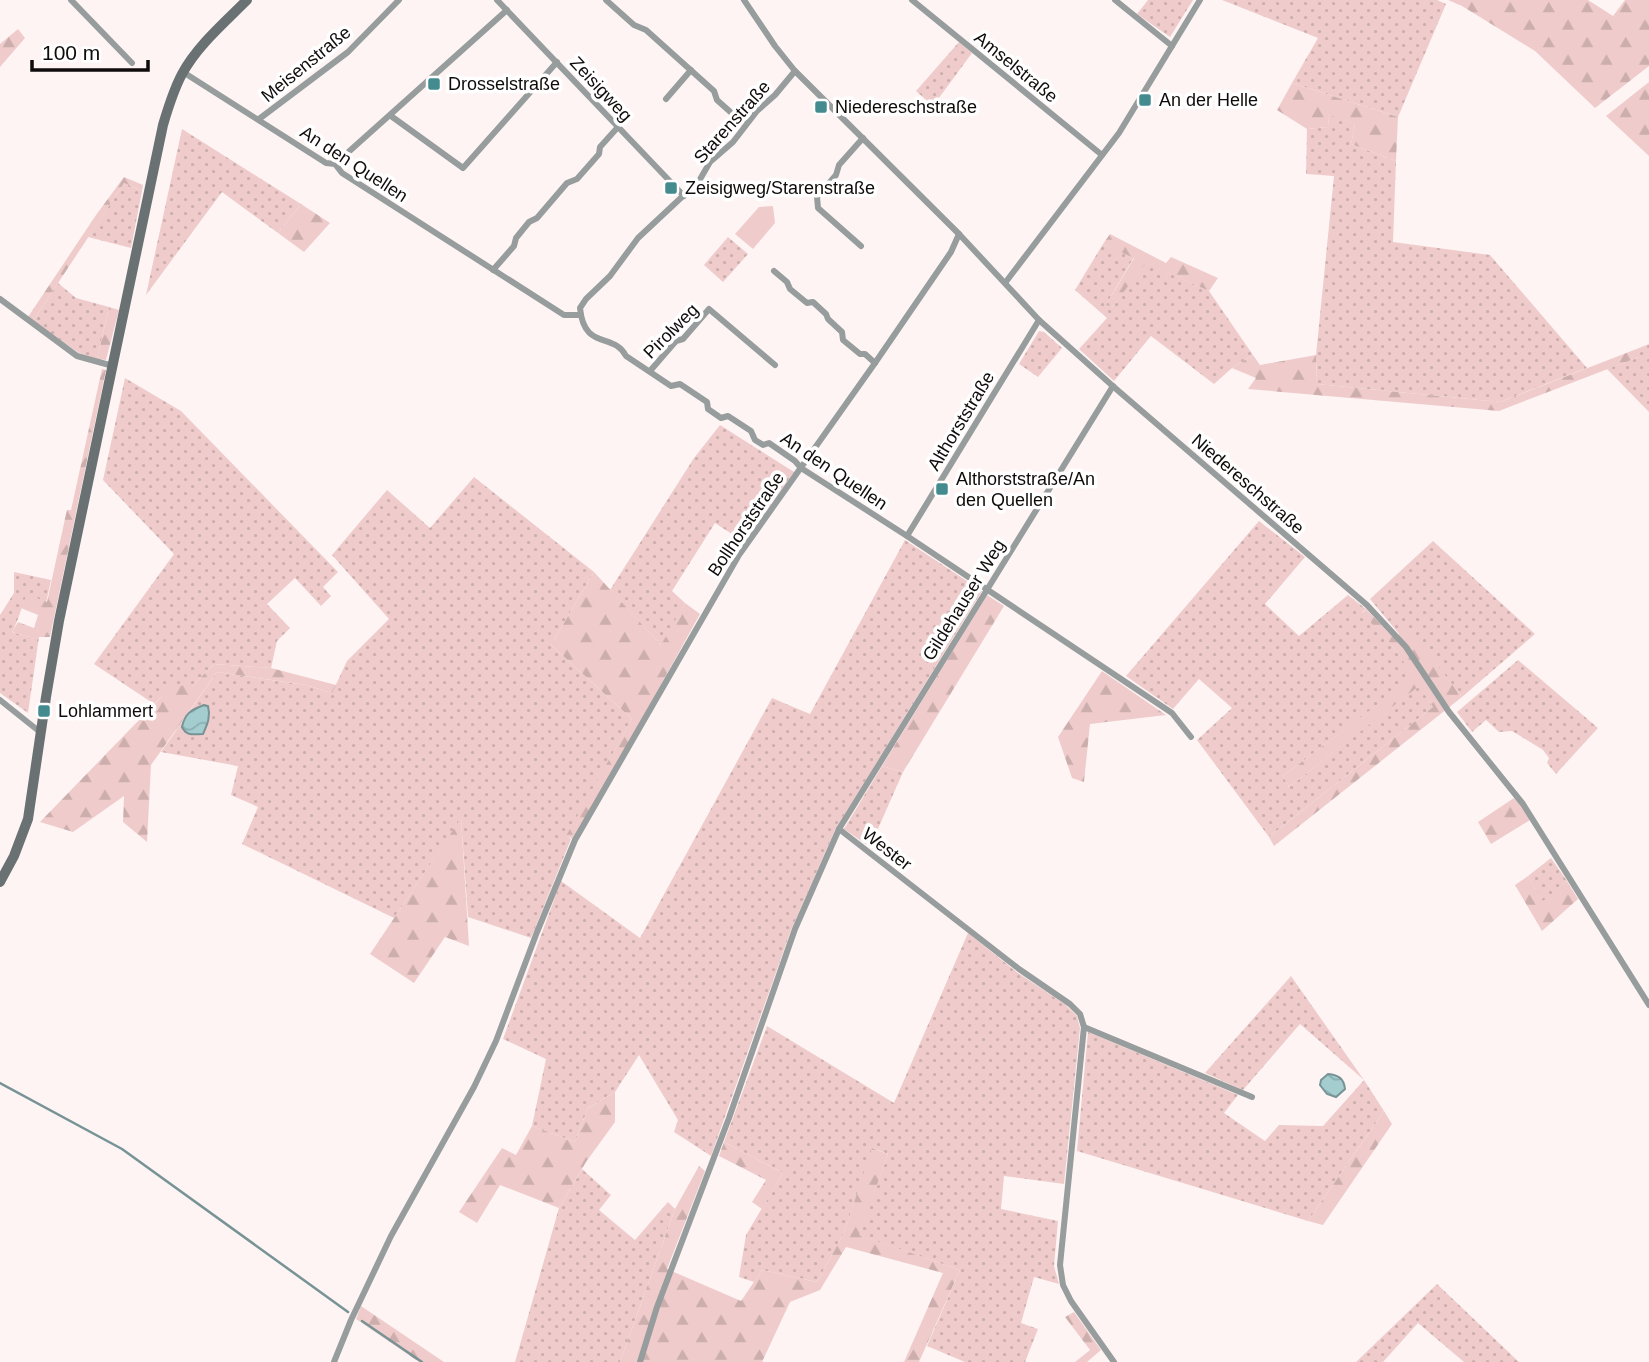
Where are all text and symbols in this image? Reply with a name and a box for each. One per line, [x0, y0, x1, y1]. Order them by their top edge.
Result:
street label: Meisenstraße [257, 22, 355, 106]
street label: Amselstraße [970, 27, 1062, 107]
scale bar [32, 28, 147, 72]
text: 100 m [42, 41, 100, 64]
street label: Zeisigweg [566, 53, 636, 125]
place label: Drosselstraße [448, 74, 560, 94]
marker: Drosselstraße [426, 76, 442, 92]
street label: Starenstraße [690, 77, 774, 167]
place label: An der Helle [1159, 90, 1258, 110]
marker: An der Helle [1137, 92, 1153, 108]
place label: Niedereschstraße [835, 97, 977, 117]
marker: Niedereschstraße [813, 99, 829, 115]
street label: An den Quellen [297, 122, 411, 206]
place label: Zeisigweg/Starenstraße [685, 178, 875, 198]
marker: Zeisigweg/Starenstraße [663, 180, 679, 196]
street label: Pirolweg [640, 300, 702, 362]
street label: Althorststraße [924, 368, 998, 474]
street label: An den Quellen [777, 428, 891, 514]
street label: Niedereschstraße [1188, 430, 1308, 538]
street label: Bollhorststraße [704, 468, 788, 580]
place label: Althorststraße/An den Quellen [956, 469, 1095, 510]
marker: Althorststraße/An den Quellen [934, 481, 950, 497]
street label: Gildehauser Weg [919, 536, 1009, 664]
place label: Lohlammert [58, 701, 153, 721]
marker: Lohlammert [36, 703, 52, 719]
street label: Wester [859, 824, 915, 874]

